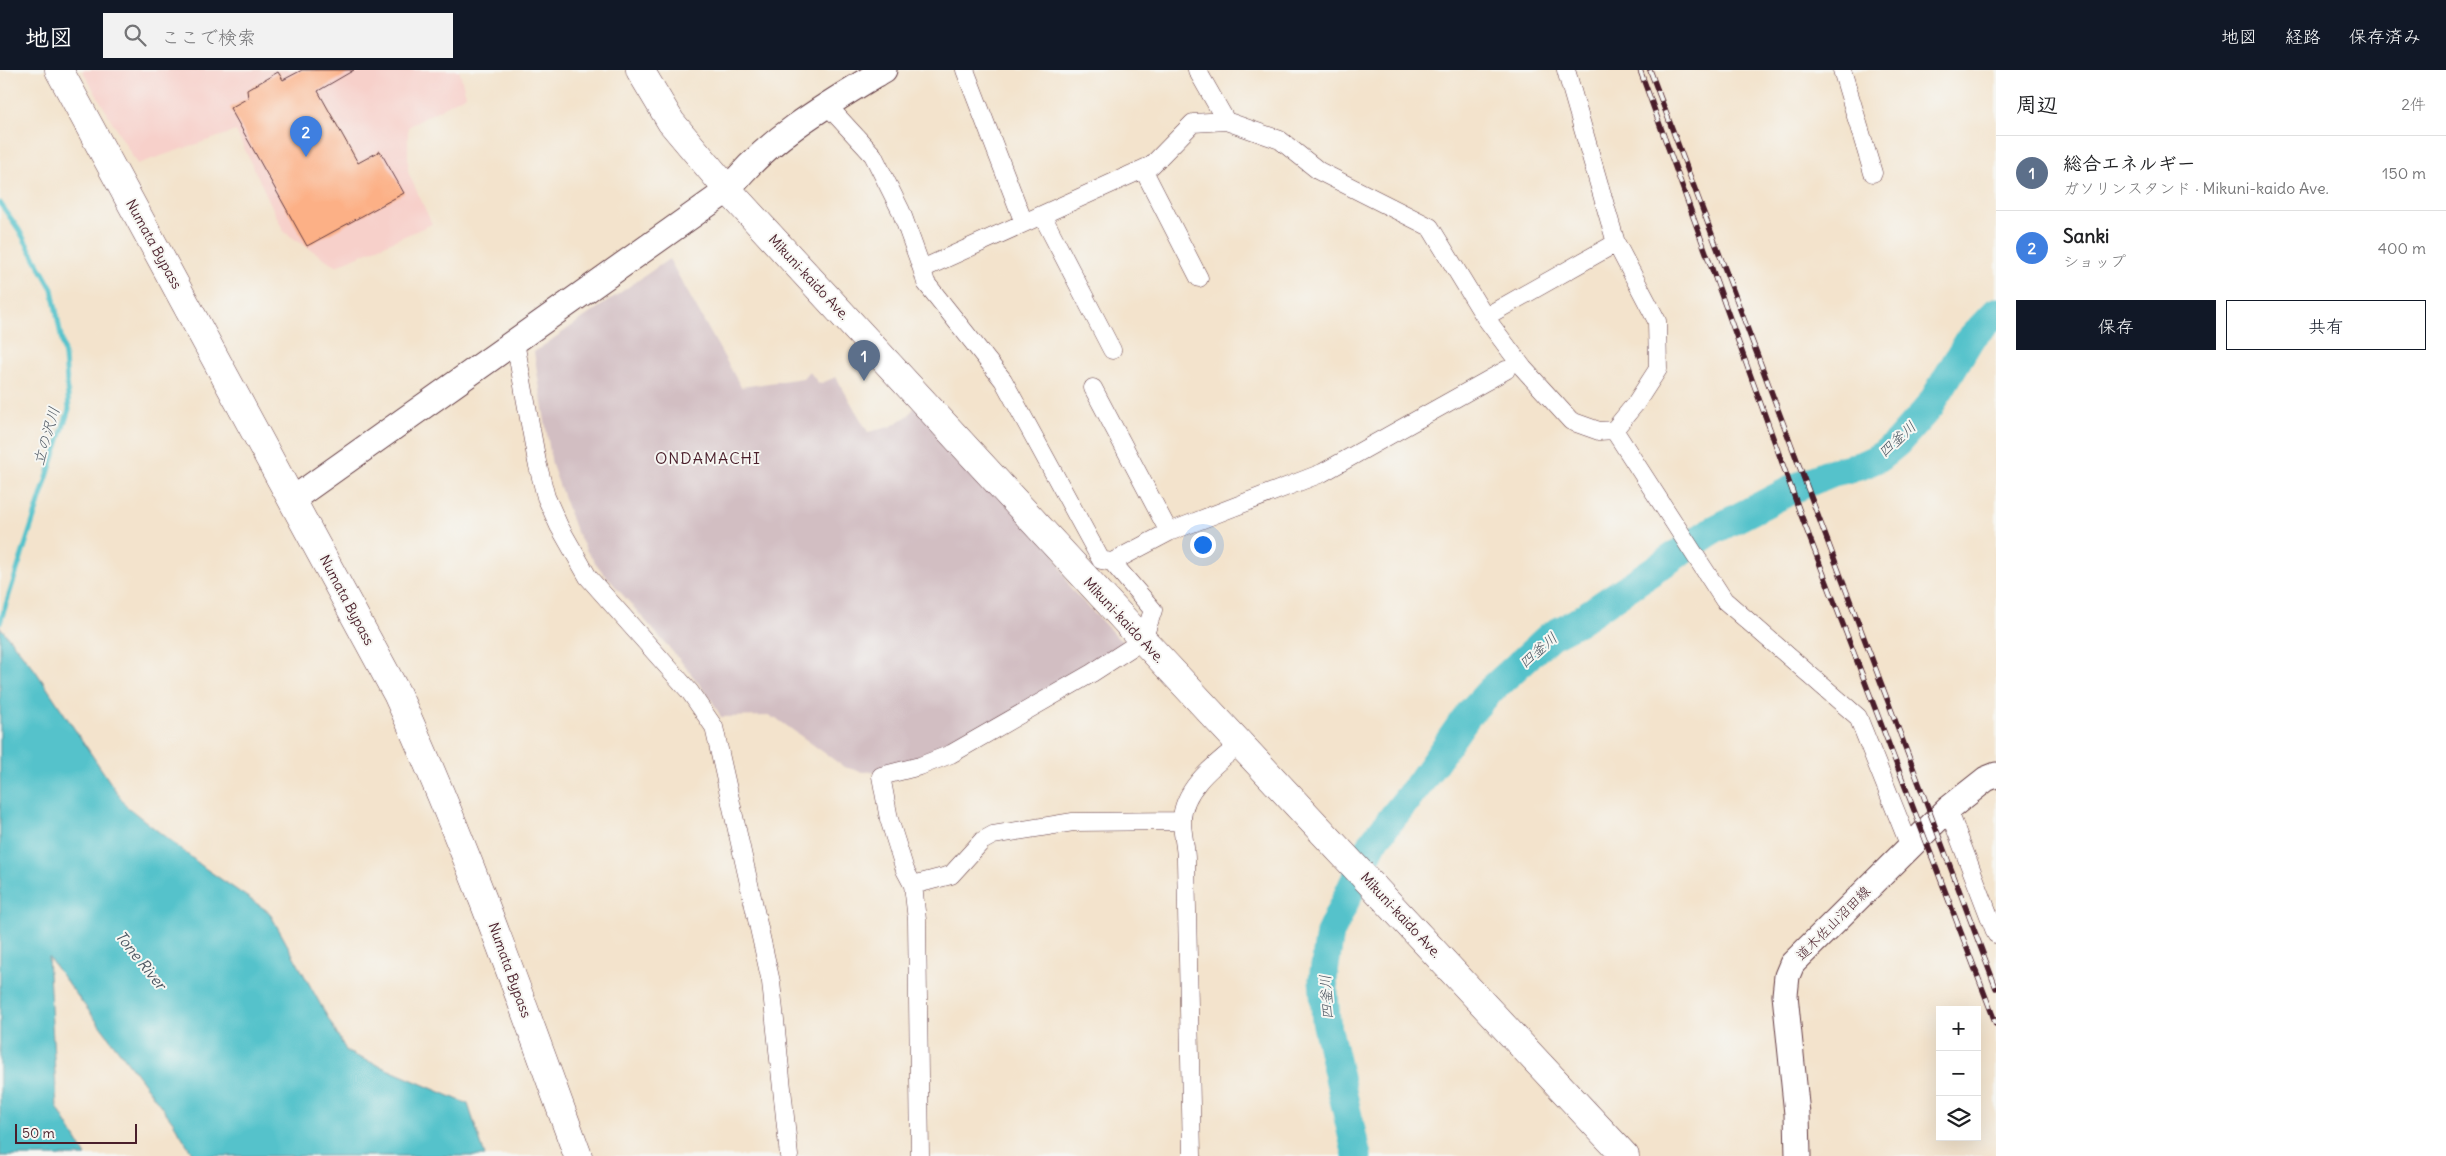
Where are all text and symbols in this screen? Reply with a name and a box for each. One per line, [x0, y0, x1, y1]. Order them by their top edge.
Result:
search box [103, 13, 453, 58]
icon: search [121, 21, 149, 49]
text: 地図 [25, 22, 73, 52]
text: ここで検索 [161, 25, 256, 49]
text: 地図 [2221, 25, 2257, 48]
text: 経路 [2285, 25, 2321, 48]
text: 保存済み [2349, 25, 2421, 48]
text: 周辺 [2016, 91, 2058, 118]
text: 2件 [2401, 94, 2426, 114]
pin: 2 [290, 116, 322, 157]
text: 総合エネルギー [2063, 151, 2196, 175]
text: 1 [2029, 163, 2035, 183]
text: 150 m [2382, 163, 2426, 183]
text: ガソリンスタンド · Mikuni-kaido Ave. [2063, 178, 2329, 198]
street label: Numata Bypass [122, 196, 186, 292]
text: Sanki [2063, 224, 2109, 248]
street label: Mikuni-kaido Ave. [765, 230, 853, 324]
text: 2 [2028, 238, 2036, 258]
text: 400 m [2378, 238, 2426, 258]
text: ショップ [2063, 251, 2126, 271]
button: 保存 [2016, 300, 2216, 350]
button: 共有 [2226, 300, 2426, 350]
pin: 1 [848, 340, 880, 381]
water label: 立の沢川 [29, 405, 63, 467]
water label: 四釜川 [1874, 417, 1920, 461]
district label: ONDAMACHI [655, 448, 761, 468]
your location [1190, 532, 1216, 558]
street label: Numata Bypass [316, 552, 378, 648]
street label: Mikuni-kaido Ave. [1080, 573, 1168, 667]
water label: 四釜川 [1515, 628, 1561, 672]
street label: Mikuni-kaido Ave. [1357, 868, 1445, 962]
street label: 道木佐山沼田線 [1792, 882, 1874, 964]
street label: Numata Bypass [484, 920, 536, 1020]
water label: Tone River [112, 927, 172, 995]
water label: 四釜川 [1315, 974, 1337, 1020]
map controls [1936, 1006, 1981, 1141]
button: + [1936, 1006, 1981, 1051]
button: − [1936, 1051, 1981, 1096]
button: layers [1936, 1096, 1981, 1141]
scale bar [15, 1121, 138, 1144]
text: 50 m [22, 1124, 55, 1142]

